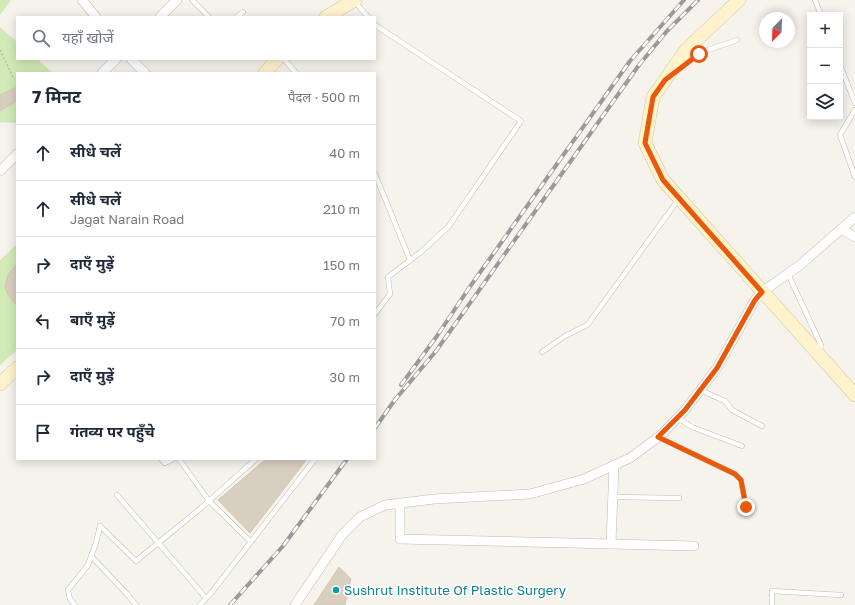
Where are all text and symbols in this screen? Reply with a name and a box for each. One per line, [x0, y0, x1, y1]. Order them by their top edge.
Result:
north arrow [759, 12, 795, 48]
map controls [807, 12, 843, 120]
button: + [807, 12, 843, 48]
search box [16, 16, 376, 60]
icon: search [30, 27, 52, 49]
text: यहाँ खोजें [62, 28, 114, 46]
route start [690, 45, 708, 63]
button: − [807, 48, 843, 84]
button: layers [807, 84, 843, 120]
text: 7 मिनट [32, 86, 81, 107]
text: पैदल · 500 m [288, 89, 360, 105]
icon: ahead [32, 142, 54, 164]
text: सीधे चलें [70, 142, 121, 160]
text: 40 m [329, 145, 360, 161]
text: सीधे चलें [70, 190, 121, 208]
icon: ahead [32, 198, 54, 220]
text: 210 m [323, 201, 360, 217]
text: Jagat Narain Road [70, 211, 184, 227]
icon: right [32, 254, 54, 276]
text: दाएँ मुड़ें [70, 254, 114, 272]
text: 150 m [323, 257, 360, 273]
icon: left [32, 310, 54, 332]
text: बाएँ मुड़ें [70, 310, 115, 328]
text: 70 m [330, 313, 360, 329]
icon: right [32, 366, 54, 388]
text: दाएँ मुड़ें [70, 366, 114, 384]
text: 30 m [330, 369, 360, 385]
icon: arrive [32, 422, 54, 444]
text: गंतव्य पर पहुँचे [70, 422, 155, 440]
route end [737, 498, 755, 516]
place label: Sushrut Institute Of Plastic Surgery [344, 582, 567, 598]
marker: Sushrut Institute Of Plastic Surgery [331, 585, 341, 595]

